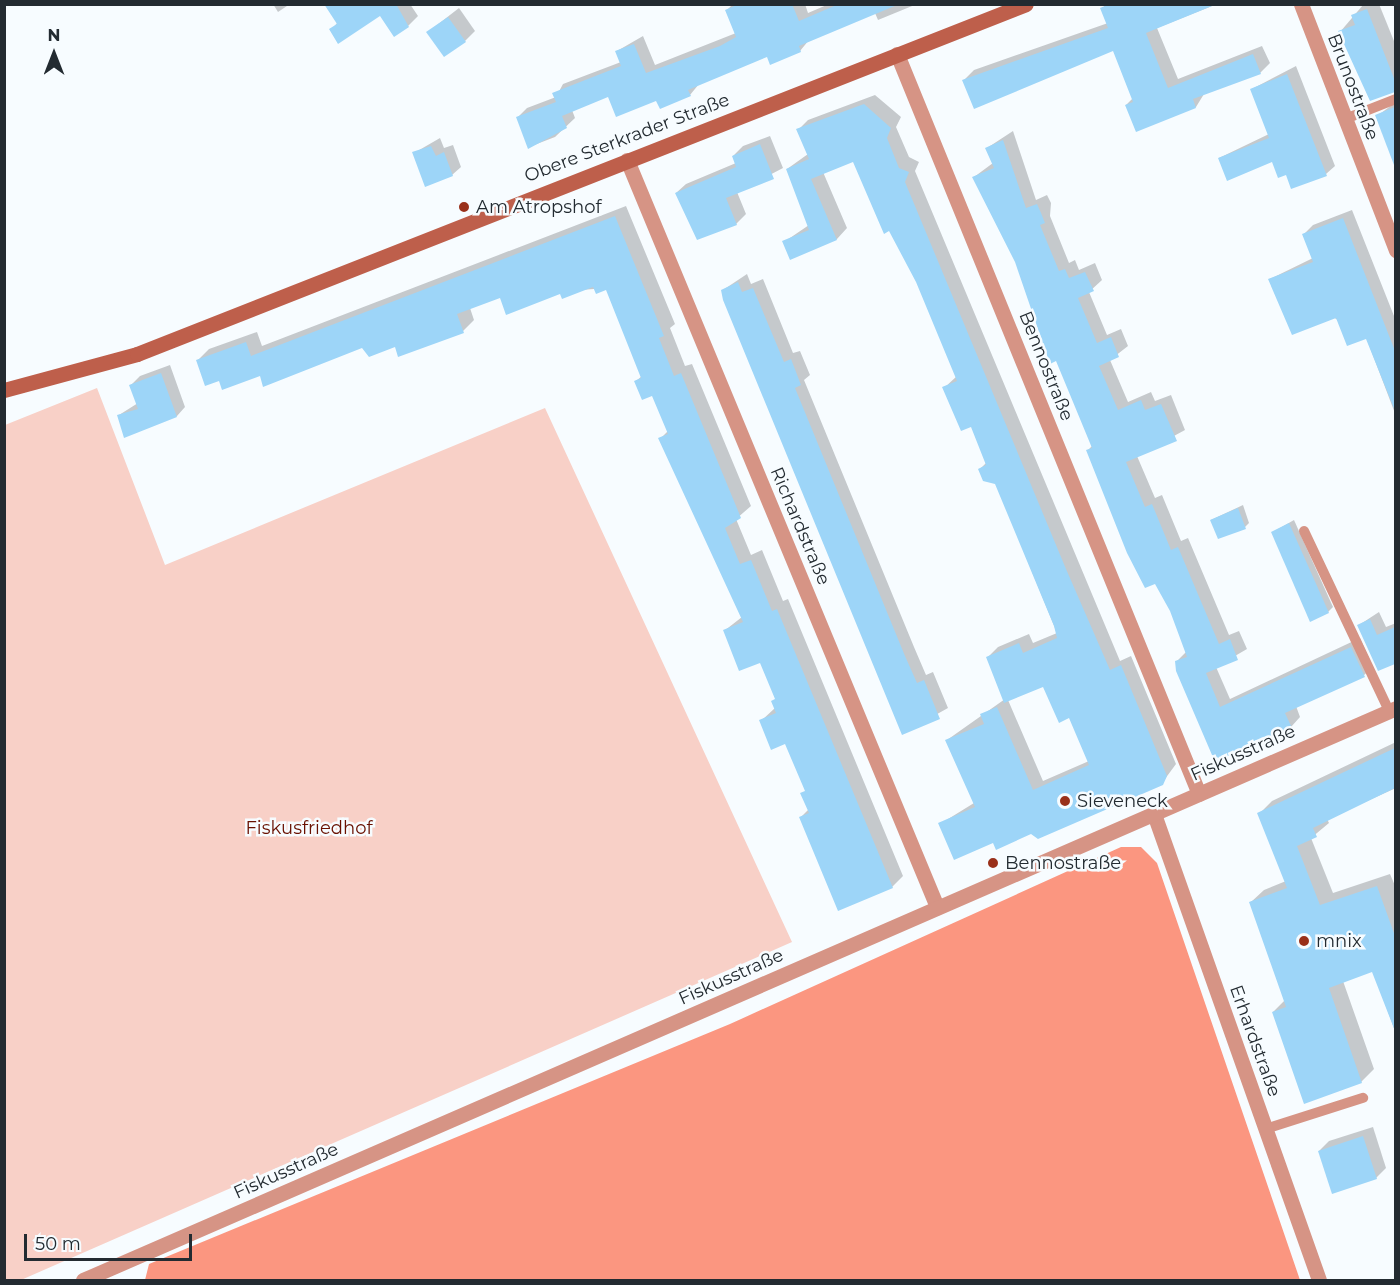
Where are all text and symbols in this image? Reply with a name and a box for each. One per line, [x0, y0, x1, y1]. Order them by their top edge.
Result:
north arrow [24, 24, 84, 84]
text: N [48, 26, 60, 45]
street label: Brunostraße [1323, 31, 1383, 143]
street label: Obere Sterkrader Straße [521, 89, 733, 187]
place label: Am Atropshof [476, 196, 602, 218]
marker: Am Atropshof [457, 200, 471, 214]
street label: Bennostraße [1014, 308, 1078, 424]
street label: Richardstraße [765, 464, 835, 588]
street label: Fiskusstraße [1187, 720, 1299, 786]
place label: Sieveneck [1077, 790, 1168, 812]
marker: Sieveneck [1058, 794, 1072, 808]
park label: Fiskusfriedhof [245, 817, 373, 839]
place label: Bennostraße [1005, 852, 1121, 874]
marker: Bennostraße [986, 856, 1000, 870]
place label: mnix [1316, 930, 1362, 952]
marker: mnix [1297, 934, 1311, 948]
street label: Fiskusstraße [675, 944, 787, 1010]
street label: Erhardstraße [1225, 982, 1285, 1100]
street label: Fiskusstraße [230, 1138, 342, 1204]
scale bar [27, 1222, 195, 1260]
text: 50 m [35, 1233, 81, 1255]

